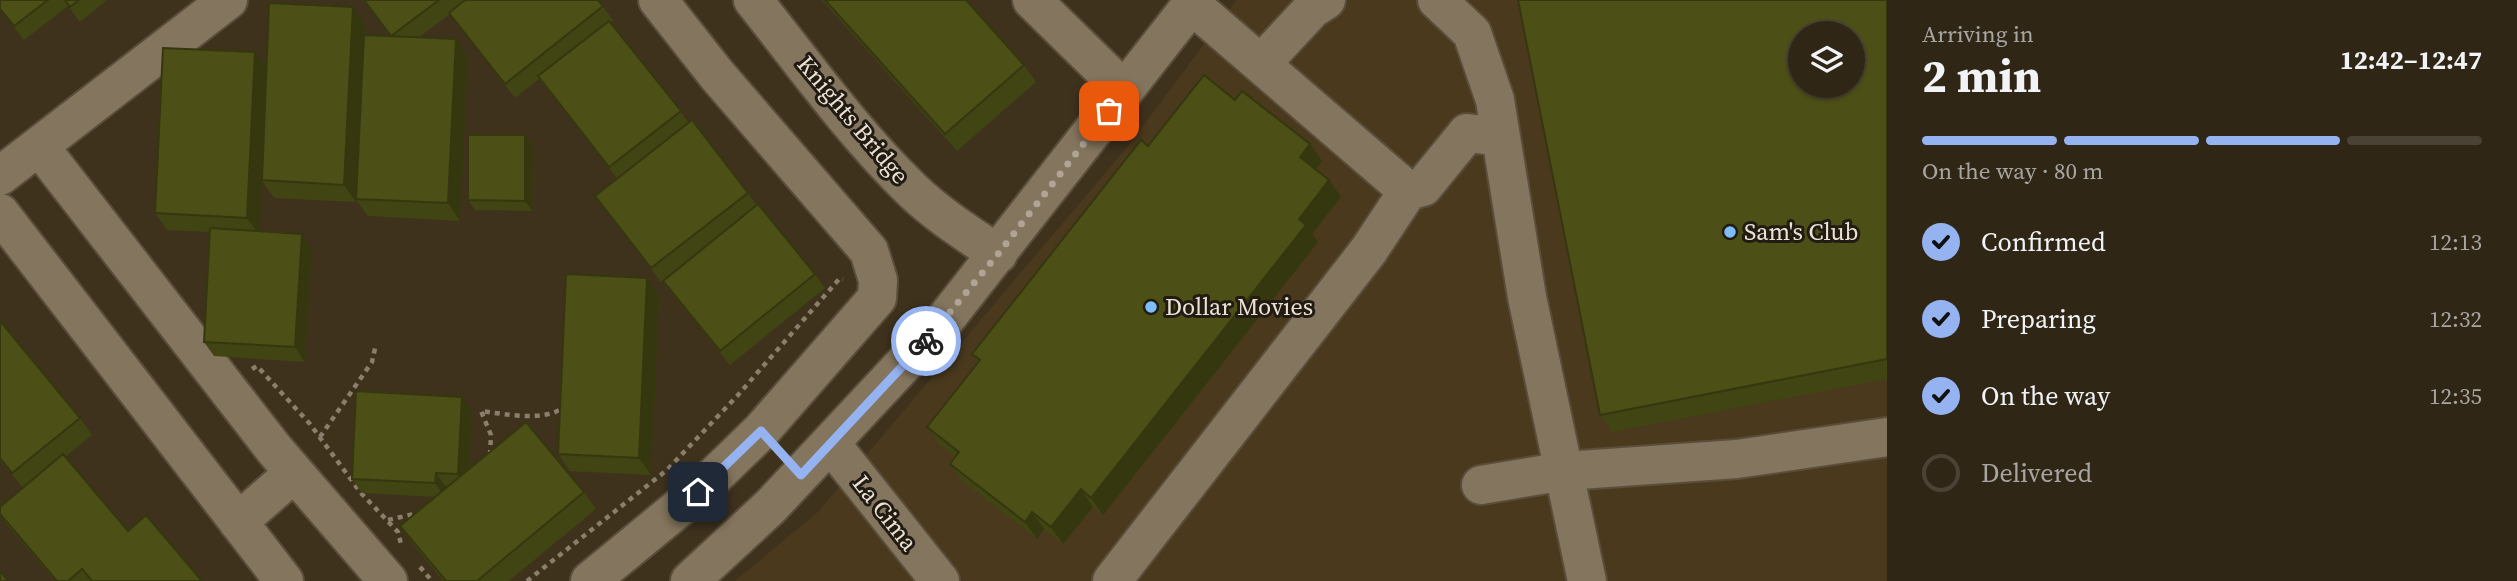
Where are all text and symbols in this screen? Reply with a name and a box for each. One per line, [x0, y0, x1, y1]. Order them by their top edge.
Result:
text: Arriving in [1922, 18, 2034, 50]
map controls [1788, 21, 1865, 98]
button: layers [1788, 21, 1865, 98]
text: 12:42–12:47 [2340, 42, 2482, 78]
text: 2 min [1922, 44, 2041, 107]
street label: Knights Bridge [790, 48, 917, 191]
pin [1079, 81, 1139, 141]
icon: bag [1090, 92, 1128, 130]
text: On the way · 80 m [1922, 155, 2103, 187]
place label: Sam's Club [1744, 215, 1858, 248]
icon: check [1922, 223, 1960, 261]
marker: Sam's Club [1722, 224, 1738, 240]
text: Confirmed [1981, 224, 2106, 260]
text: 12:13 [2429, 226, 2482, 258]
place label: Dollar Movies [1165, 290, 1313, 323]
marker: Dollar Movies [1143, 299, 1159, 315]
icon: check [1922, 300, 1960, 338]
text: Preparing [1981, 301, 2096, 337]
text: 12:32 [2429, 303, 2482, 335]
courier [891, 306, 961, 376]
icon: bike [907, 322, 945, 360]
icon: check [1922, 377, 1960, 415]
text: On the way [1981, 378, 2110, 414]
text: 12:35 [2429, 380, 2482, 412]
text: Delivered [1981, 455, 2092, 491]
pin [668, 462, 728, 522]
street label: La Cima [845, 468, 926, 558]
icon: home [679, 473, 717, 511]

